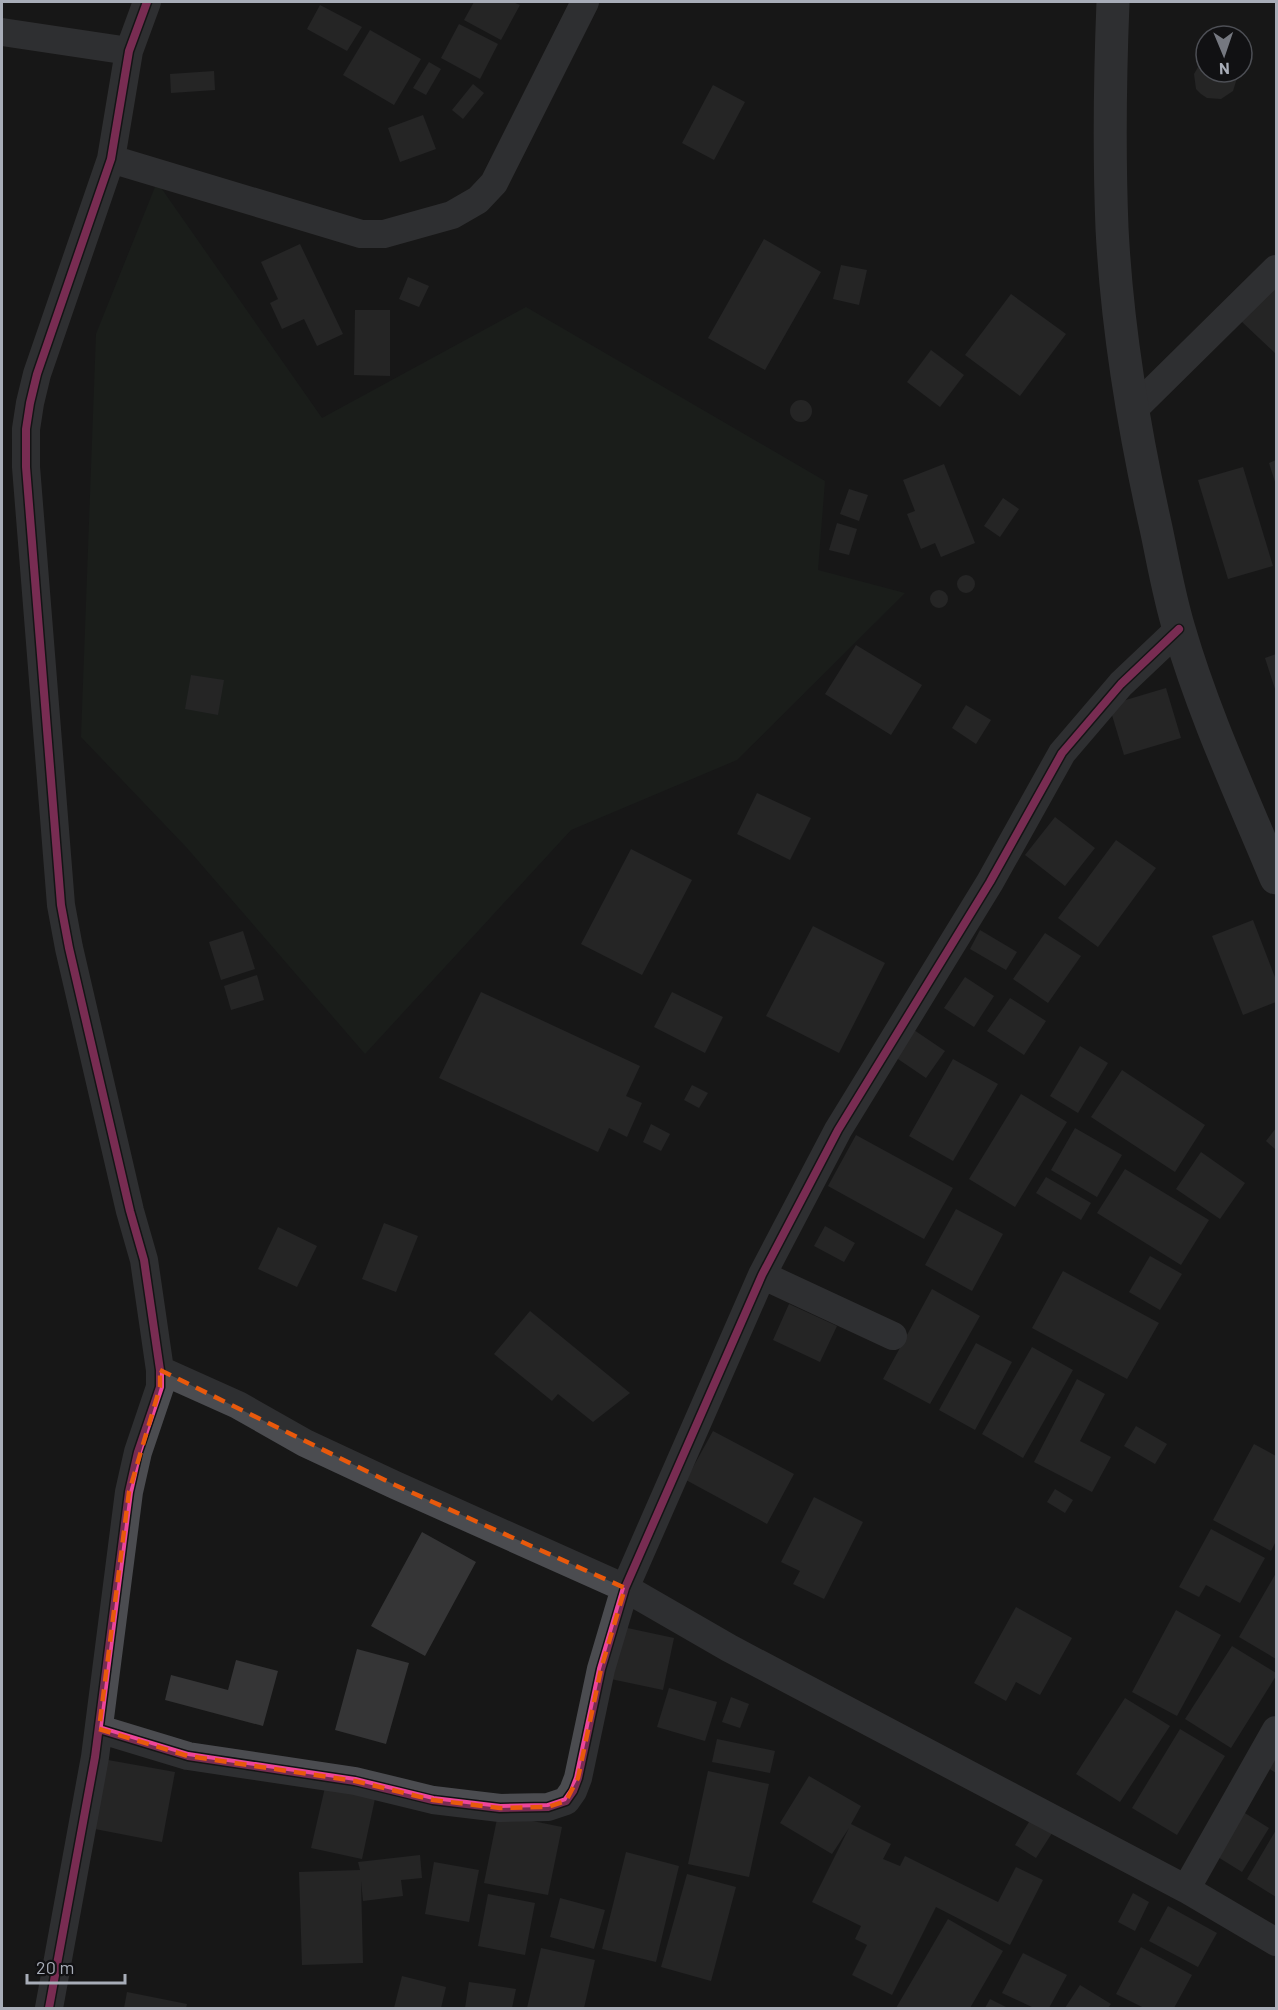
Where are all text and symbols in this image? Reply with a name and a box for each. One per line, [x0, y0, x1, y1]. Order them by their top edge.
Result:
north arrow [1194, 24, 1254, 84]
text: N [1219, 60, 1230, 79]
scale bar [27, 1947, 124, 1985]
text: 20 m [36, 1956, 74, 1978]

